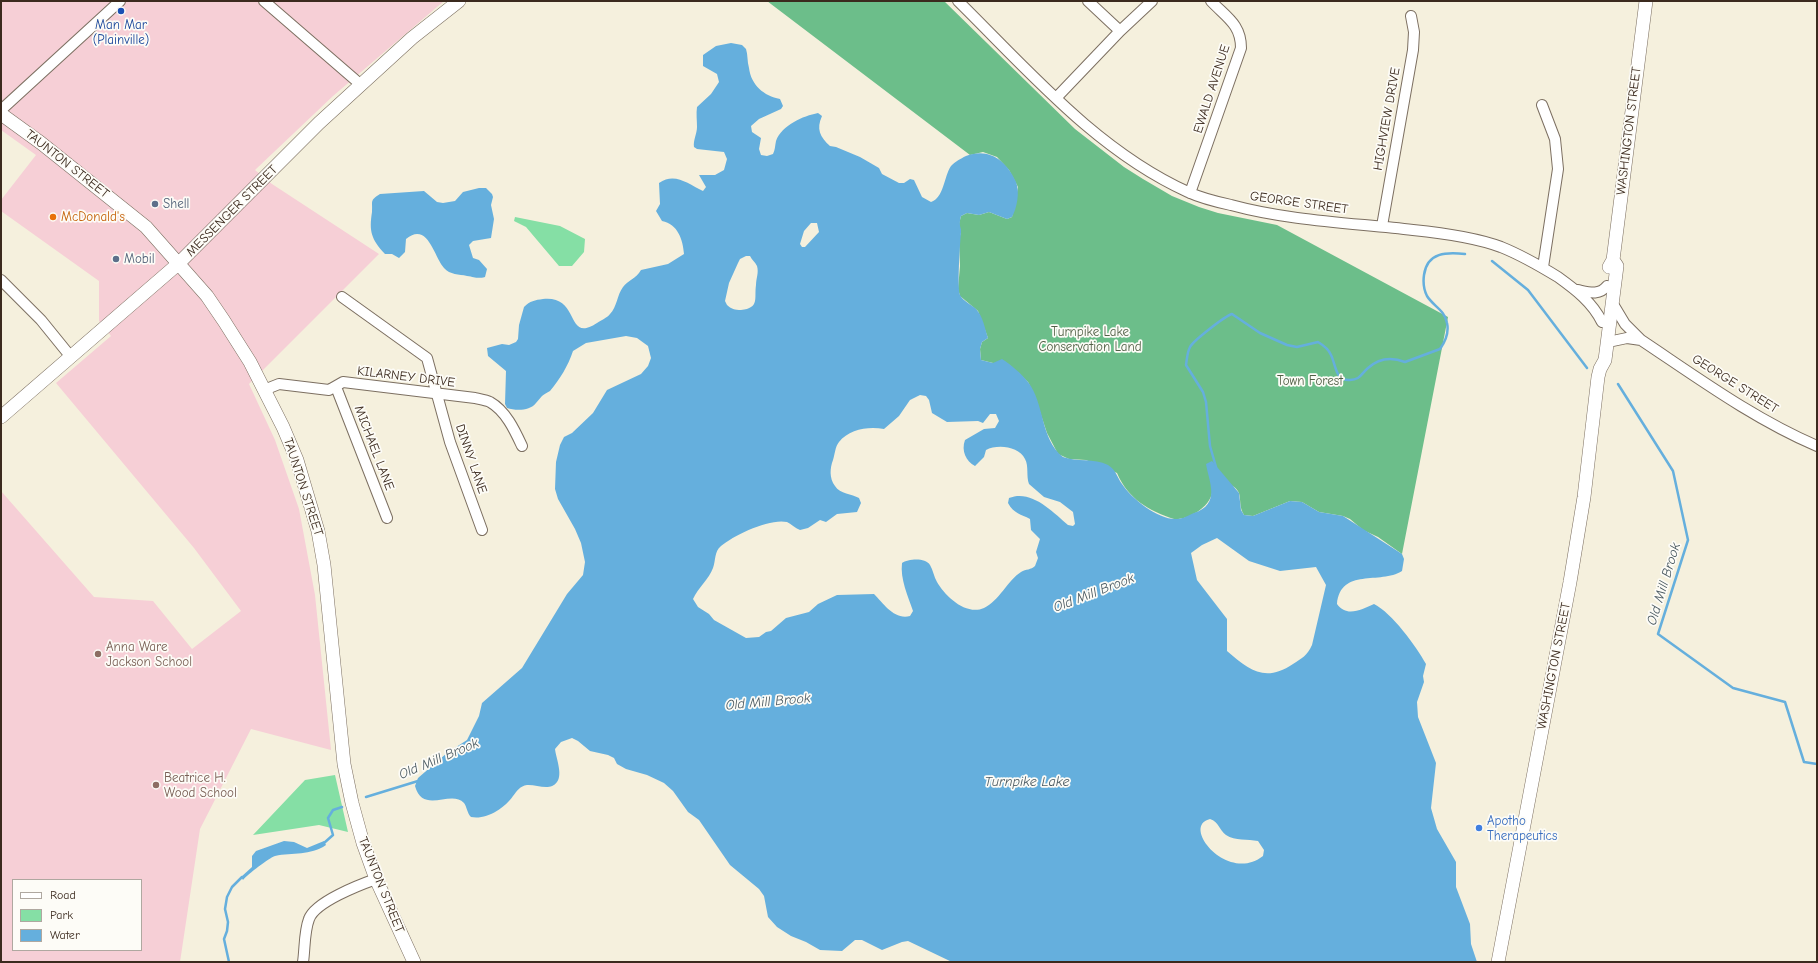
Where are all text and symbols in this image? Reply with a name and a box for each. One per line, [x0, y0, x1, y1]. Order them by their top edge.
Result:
marker: Man Mar (Plainville) [116, 6, 126, 16]
place label: Man Mar (Plainville) [93, 17, 149, 48]
street label: EWALD AVENUE [1190, 43, 1234, 135]
street label: HIGHVIEW DRIVE [1370, 66, 1404, 172]
street label: WASHINGTON STREET [1613, 66, 1645, 196]
street label: TAUNTON STREET [22, 126, 112, 202]
street label: MESSENGER STREET [183, 162, 281, 260]
street label: GEORGE STREET [1249, 188, 1349, 218]
place label: Shell [163, 196, 189, 212]
marker: Shell [150, 199, 160, 209]
place label: McDonald's [61, 209, 125, 225]
marker: McDonald's [48, 212, 58, 222]
place label: Mobil [124, 251, 155, 267]
marker: Mobil [111, 254, 121, 264]
park label: Turnpike Lake Conservation Land [1038, 324, 1142, 355]
street label: GEORGE STREET [1689, 351, 1781, 417]
street label: KILARNEY DRIVE [356, 363, 456, 391]
park label: Town Forest [1277, 373, 1343, 389]
street label: MICHAEL LANE [351, 403, 397, 493]
street label: DINNY LANE [452, 422, 490, 496]
street label: TAUNTON STREET [280, 436, 326, 538]
water label: Old Mill Brook [1644, 541, 1684, 627]
water label: Old Mill Brook [1051, 570, 1137, 616]
street label: WASHINGTON STREET [1534, 601, 1574, 731]
place label: Anna Ware Jackson School [106, 639, 192, 670]
marker: Anna Ware Jackson School [93, 649, 103, 659]
water label: Old Mill Brook [725, 690, 811, 714]
water label: Old Mill Brook [396, 735, 482, 783]
place label: Beatrice H. Wood School [164, 770, 237, 801]
water label: Turnpike Lake [985, 774, 1069, 790]
marker: Beatrice H. Wood School [151, 780, 161, 790]
place label: Apotho Therapeutics [1487, 813, 1557, 844]
marker: Apotho Therapeutics [1474, 823, 1484, 833]
street label: TAUNTON STREET [355, 835, 407, 935]
legend [12, 879, 142, 951]
text: Road [50, 888, 76, 902]
text: Park [50, 908, 73, 922]
text: Water [50, 928, 80, 942]

